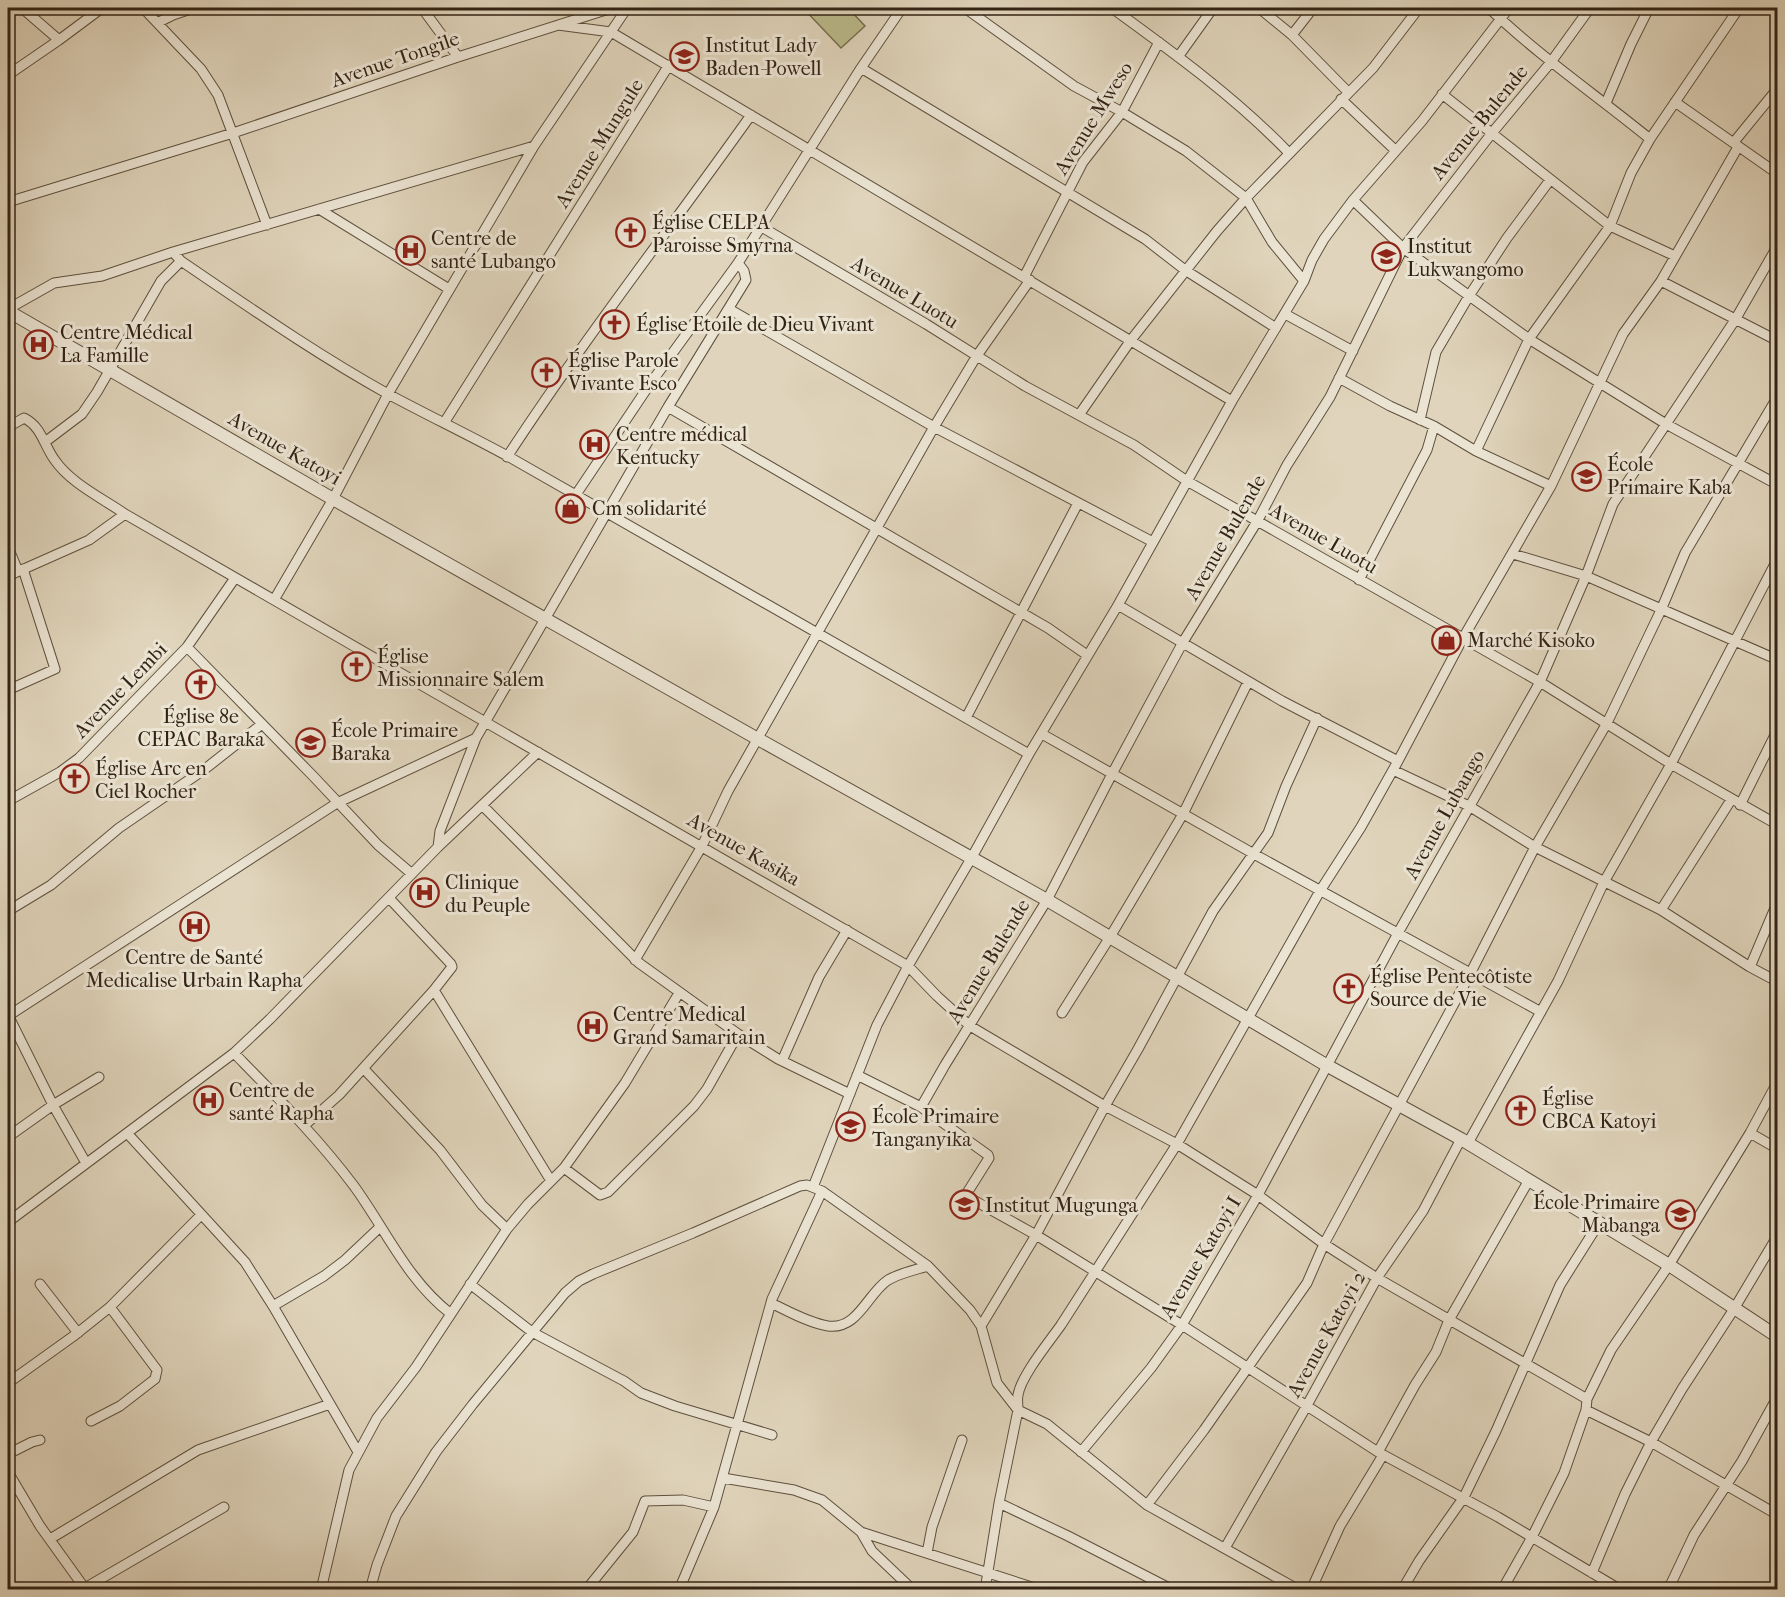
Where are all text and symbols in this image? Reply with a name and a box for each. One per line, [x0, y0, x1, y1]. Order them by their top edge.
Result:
street label: Avenue Tongile [327, 27, 462, 92]
place label: Institut Lady Baden-Powell [705, 34, 822, 80]
school or university icon: Institut Lady Baden-Powell [668, 40, 700, 72]
street label: Avenue Mweso [1049, 58, 1137, 180]
street label: Avenue Bulende [1426, 60, 1533, 185]
street label: Avenue Mungule [550, 75, 648, 213]
place label: Église CELPA Paroisse Smyrna [652, 210, 793, 257]
church icon: Église CELPA Paroisse Smyrna [615, 217, 647, 249]
place label: Centre de santé Lubango [431, 227, 556, 273]
hospital icon: Centre de santé Lubango [394, 234, 426, 266]
place label: Institut Lukwangomo [1407, 235, 1524, 281]
school or university icon: Institut Lukwangomo [1370, 241, 1402, 273]
street label: Avenue Luotu [846, 251, 963, 334]
church icon: Église Etoile de Dieu Vivant [599, 308, 631, 340]
place label: Église Etoile de Dieu Vivant [636, 312, 874, 336]
place label: Centre Médical La Famille [60, 321, 193, 367]
hospital icon: Centre Médical La Famille [23, 328, 55, 360]
place label: Église Parole Vivante Esco [567, 348, 679, 395]
church icon: Église Parole Vivante Esco [531, 356, 563, 388]
street label: Avenue Katoyi [224, 406, 345, 490]
place label: Centre médical Kentucky [616, 423, 748, 469]
hospital icon: Centre médical Kentucky [579, 429, 611, 461]
place label: École Primaire Kaba [1607, 452, 1732, 499]
school or university icon: École Primaire Kaba [1570, 460, 1602, 492]
street label: Avenue Bulende [1180, 470, 1271, 605]
shop icon: Cm solidarité [555, 492, 587, 524]
place label: Cm solidarité [592, 497, 707, 520]
street label: Avenue Luotu [1265, 498, 1382, 579]
shop icon: Marché Kisoko [1430, 624, 1462, 656]
place label: Marché Kisoko [1467, 629, 1595, 652]
street label: Avenue Lembi [68, 638, 172, 744]
place label: Église Missionnaire Salem [377, 644, 545, 691]
church icon: Église Missionnaire Salem [340, 651, 372, 683]
church icon: Église 8e CEPAC Baraka [185, 669, 217, 701]
place label: Église 8e CEPAC Baraka [138, 704, 265, 751]
place label: École Primaire Baraka [331, 718, 458, 765]
school or university icon: École Primaire Baraka [294, 726, 326, 758]
street label: Avenue Lubango [1399, 746, 1489, 884]
place label: Église Arc en Ciel Rocher [95, 756, 207, 803]
church icon: Église Arc en Ciel Rocher [58, 763, 90, 795]
street label: Avenue Kasika [683, 808, 805, 891]
place label: Clinique du Peuple [445, 871, 530, 917]
hospital icon: Clinique du Peuple [408, 877, 440, 909]
street label: Avenue Bulende [942, 895, 1035, 1028]
hospital icon: Centre de Santé Medicalise Urbain Rapha [178, 910, 210, 942]
place label: Centre de Santé Medicalise Urbain Rapha [86, 946, 303, 992]
place label: Église Pentecôtiste Source de Vie [1370, 964, 1532, 1011]
church icon: Église Pentecôtiste Source de Vie [1333, 972, 1365, 1004]
place label: Centre Medical Grand Samaritain [613, 1003, 766, 1049]
hospital icon: Centre Medical Grand Samaritain [576, 1010, 608, 1042]
place label: Centre de santé Rapha [229, 1079, 334, 1125]
hospital icon: Centre de santé Rapha [192, 1085, 224, 1117]
place label: Église CBCA Katoyi [1542, 1086, 1656, 1133]
church icon: Église CBCA Katoyi [1505, 1094, 1537, 1126]
place label: École Primaire Tanganyika [872, 1104, 999, 1151]
school or university icon: École Primaire Tanganyika [835, 1111, 867, 1143]
school or university icon: Institut Mugunga [948, 1189, 980, 1221]
place label: École Primaire Mabanga [1533, 1190, 1661, 1237]
street label: Avenue Katoyi I [1154, 1192, 1246, 1323]
place label: Institut Mugunga [985, 1194, 1139, 1217]
school or university icon: École Primaire Mabanga [1665, 1198, 1697, 1230]
street label: Avenue Katoyi 2 [1282, 1267, 1371, 1402]

